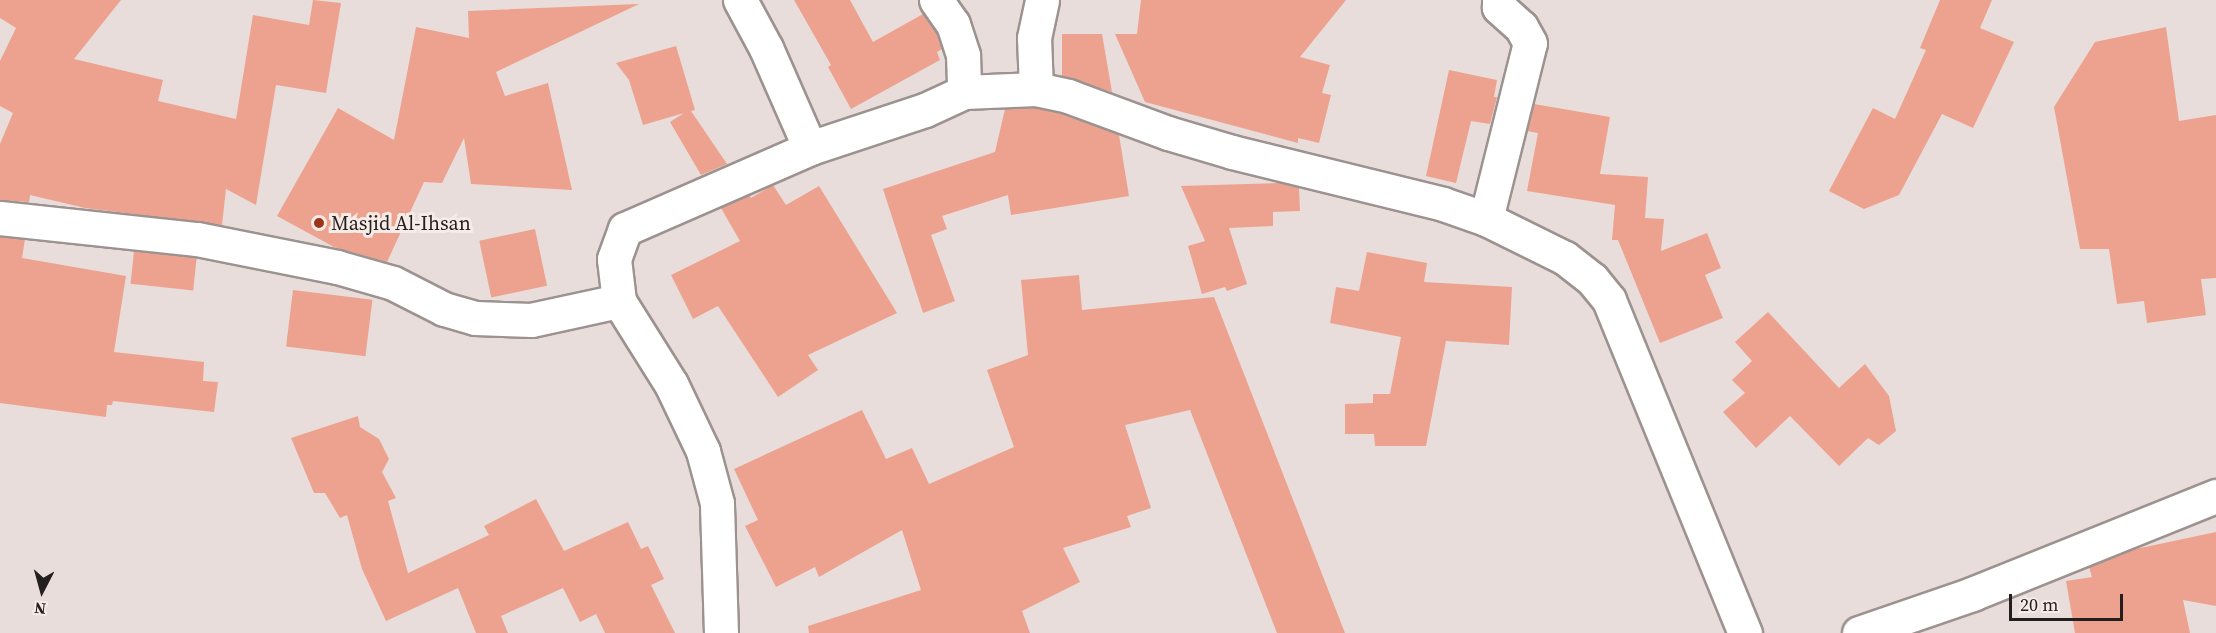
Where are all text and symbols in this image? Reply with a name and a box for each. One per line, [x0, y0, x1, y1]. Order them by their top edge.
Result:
place label: Masjid Al-Ihsan [331, 211, 471, 235]
marker: Masjid Al-Ihsan [312, 216, 326, 230]
north arrow [12, 561, 72, 621]
scale bar [2012, 582, 2126, 620]
text: 20 m [2020, 592, 2058, 617]
text: N [33, 597, 47, 620]

